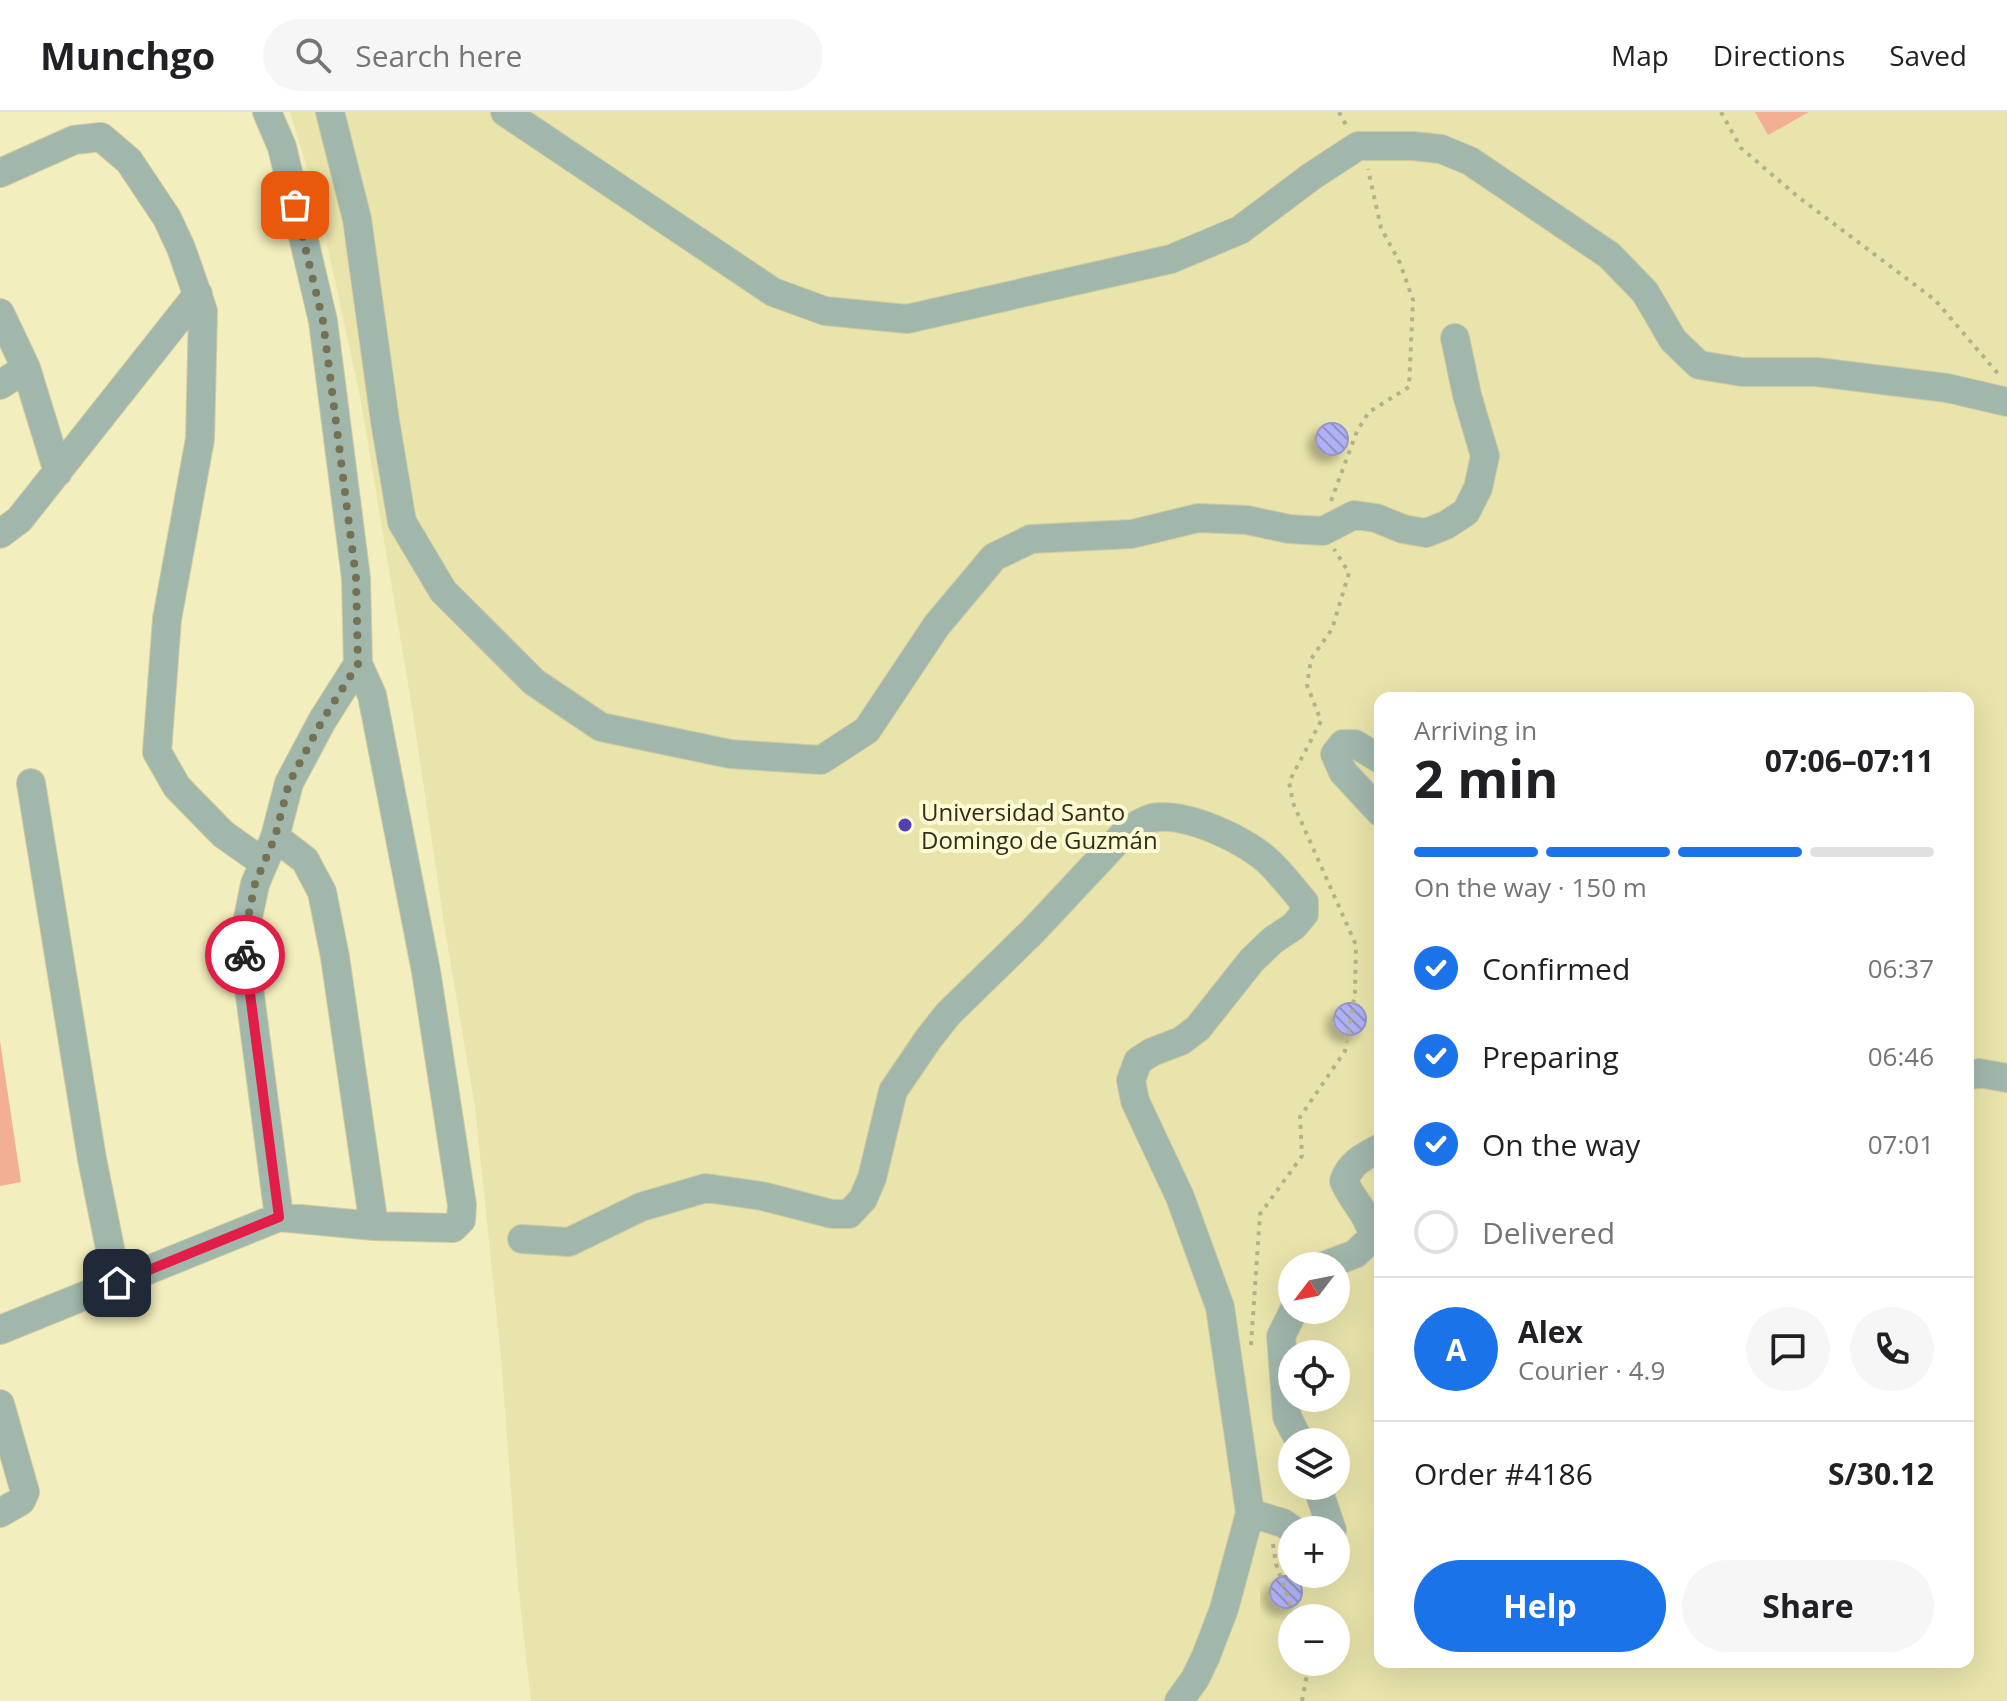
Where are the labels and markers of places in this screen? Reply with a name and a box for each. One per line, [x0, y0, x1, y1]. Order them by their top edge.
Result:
pin [261, 171, 329, 239]
place label: Universidad Santo Domingo de Guzmán [921, 795, 1158, 856]
marker: Universidad Santo Domingo de Guzmán [896, 816, 914, 834]
pin [83, 1249, 151, 1317]

